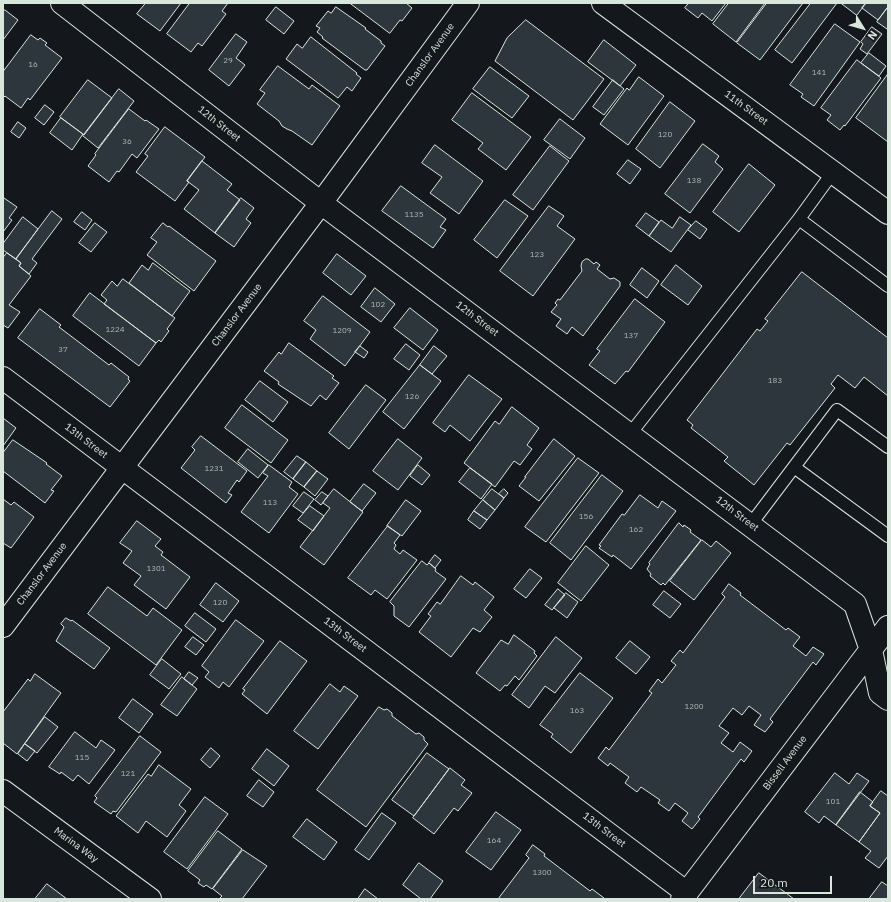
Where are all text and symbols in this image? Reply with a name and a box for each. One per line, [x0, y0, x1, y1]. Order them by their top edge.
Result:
north arrow [843, 8, 883, 48]
street label: Chanslor Avenue [403, 21, 457, 89]
text: N [865, 28, 881, 43]
house number: 29 [223, 56, 233, 66]
house number: 16 [28, 60, 38, 70]
house number: 141 [812, 68, 826, 78]
street label: 11th Street [722, 88, 770, 128]
street label: 12th Street [195, 104, 243, 144]
house number: 120 [658, 130, 672, 140]
house number: 36 [122, 137, 132, 147]
house number: 138 [687, 176, 701, 186]
house number: 1135 [404, 210, 424, 220]
house number: 123 [530, 250, 544, 260]
street label: Chanslor Avenue [209, 281, 265, 349]
street label: 12th Street [453, 299, 501, 339]
house number: 102 [371, 300, 385, 310]
house number: 1224 [105, 325, 125, 335]
house number: 1209 [332, 326, 352, 336]
house number: 137 [624, 331, 638, 341]
house number: 37 [58, 345, 68, 355]
house number: 183 [768, 376, 782, 386]
house number: 126 [405, 392, 419, 402]
street label: 13th Street [62, 421, 110, 461]
house number: 1231 [204, 464, 224, 474]
street label: 12th Street [713, 494, 761, 534]
house number: 113 [263, 498, 277, 508]
house number: 156 [579, 512, 593, 522]
house number: 162 [629, 525, 643, 535]
street label: Chanslor Avenue [14, 540, 70, 608]
house number: 1301 [146, 564, 166, 574]
house number: 120 [213, 598, 227, 608]
street label: 13th Street [321, 615, 369, 655]
house number: 1200 [684, 702, 704, 712]
house number: 163 [570, 706, 584, 716]
street label: Bissell Avenue [761, 733, 809, 793]
house number: 115 [75, 753, 89, 763]
house number: 121 [121, 769, 135, 779]
house number: 101 [826, 797, 840, 807]
street label: 13th Street [580, 810, 628, 850]
street label: Marina Way [51, 825, 101, 865]
house number: 164 [487, 836, 501, 846]
house number: 1300 [532, 868, 552, 878]
scale bar [755, 868, 834, 894]
text: 20 m [760, 875, 788, 890]

